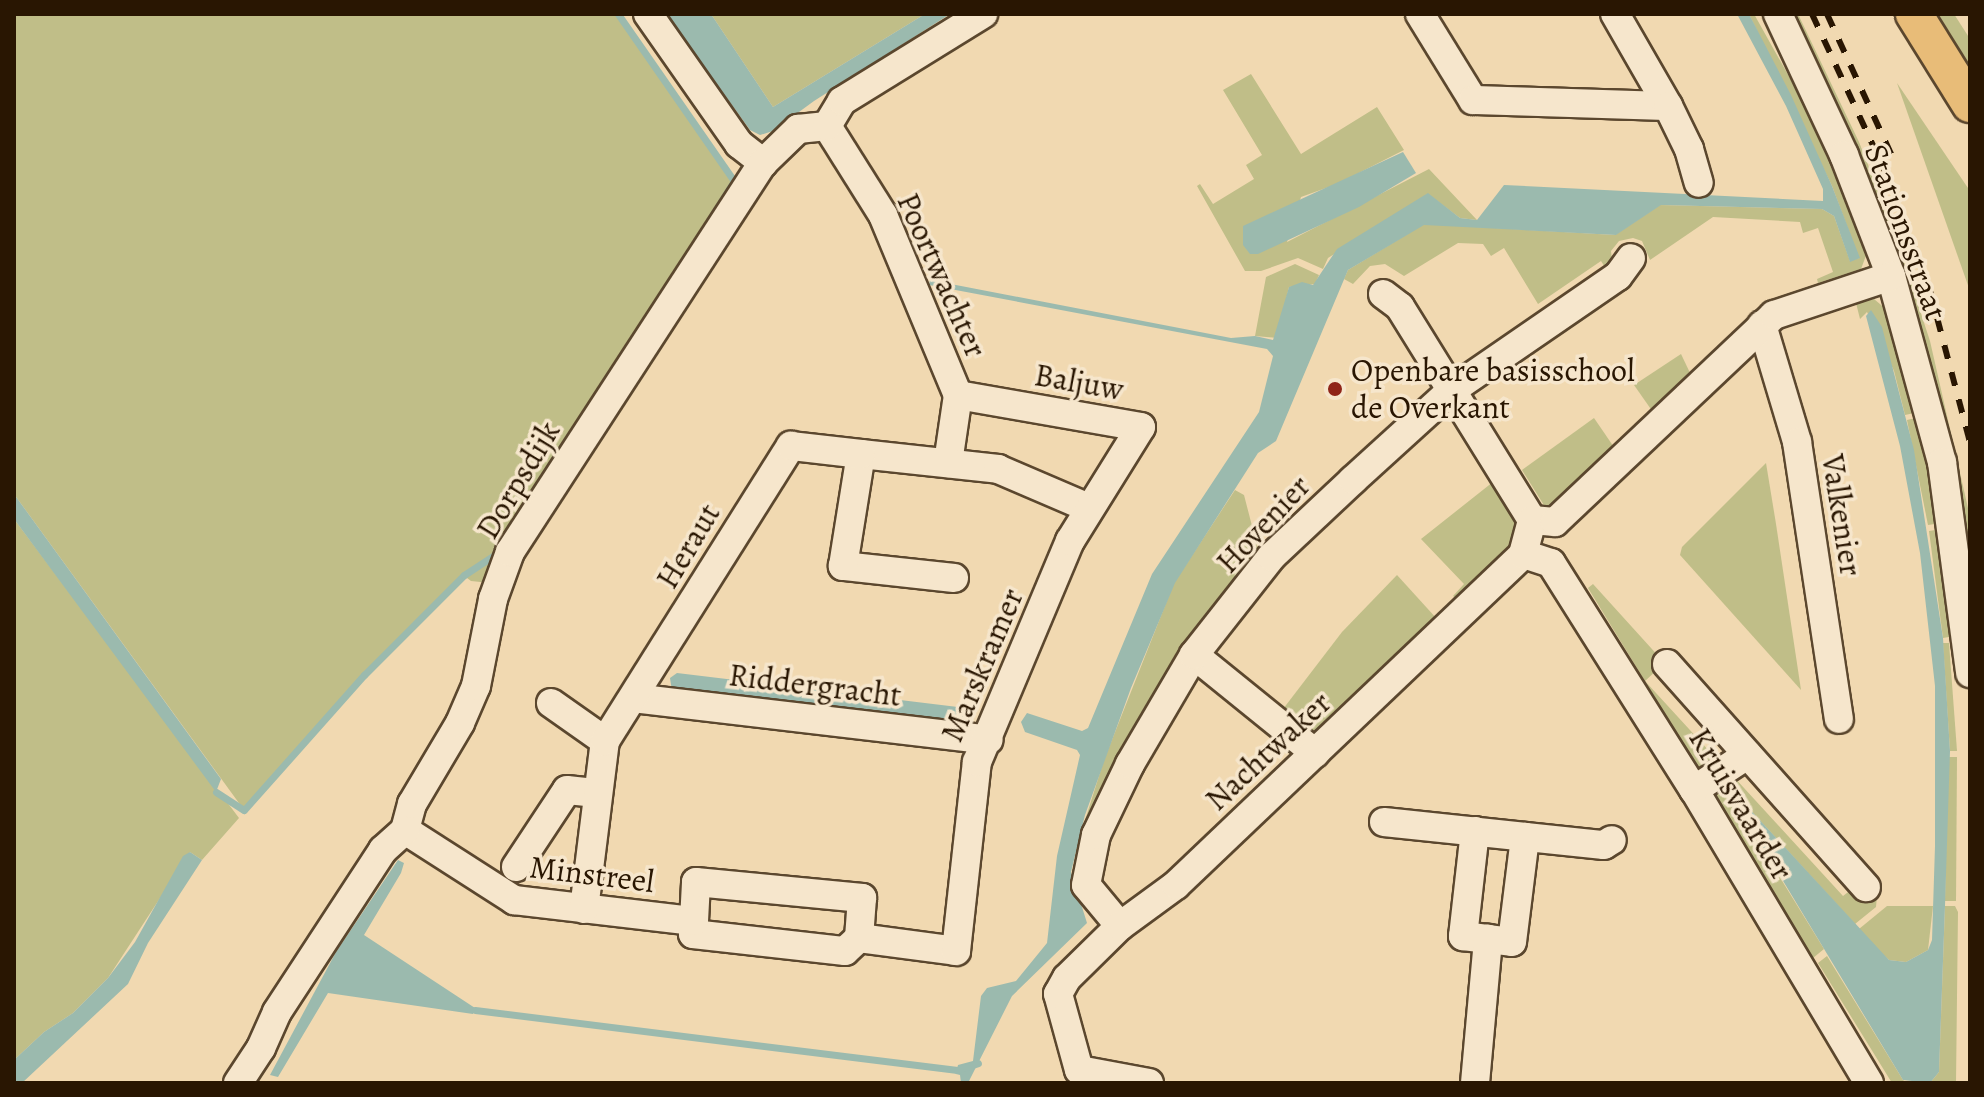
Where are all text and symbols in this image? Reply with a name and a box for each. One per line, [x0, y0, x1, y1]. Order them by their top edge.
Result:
street label: Stationsstraat [1856, 139, 1956, 325]
street label: Poortwachter [889, 187, 995, 363]
place label: Openbare basisschool de Overkant [1351, 352, 1635, 427]
street label: Baljuw [1031, 355, 1127, 409]
marker: Openbare basisschool de Overkant [1326, 380, 1344, 398]
street label: Dorpsdijk [468, 414, 568, 546]
street label: Valkenier [1813, 452, 1871, 578]
street label: Hovenier [1208, 467, 1318, 581]
street label: Heraut [648, 496, 728, 596]
street label: Marskramer [933, 583, 1031, 747]
street label: Riddergracht [727, 655, 903, 715]
street label: Nachtwaker [1197, 683, 1339, 819]
street label: Kruisvaarder [1681, 721, 1801, 887]
street label: Minstreel [528, 847, 656, 901]

